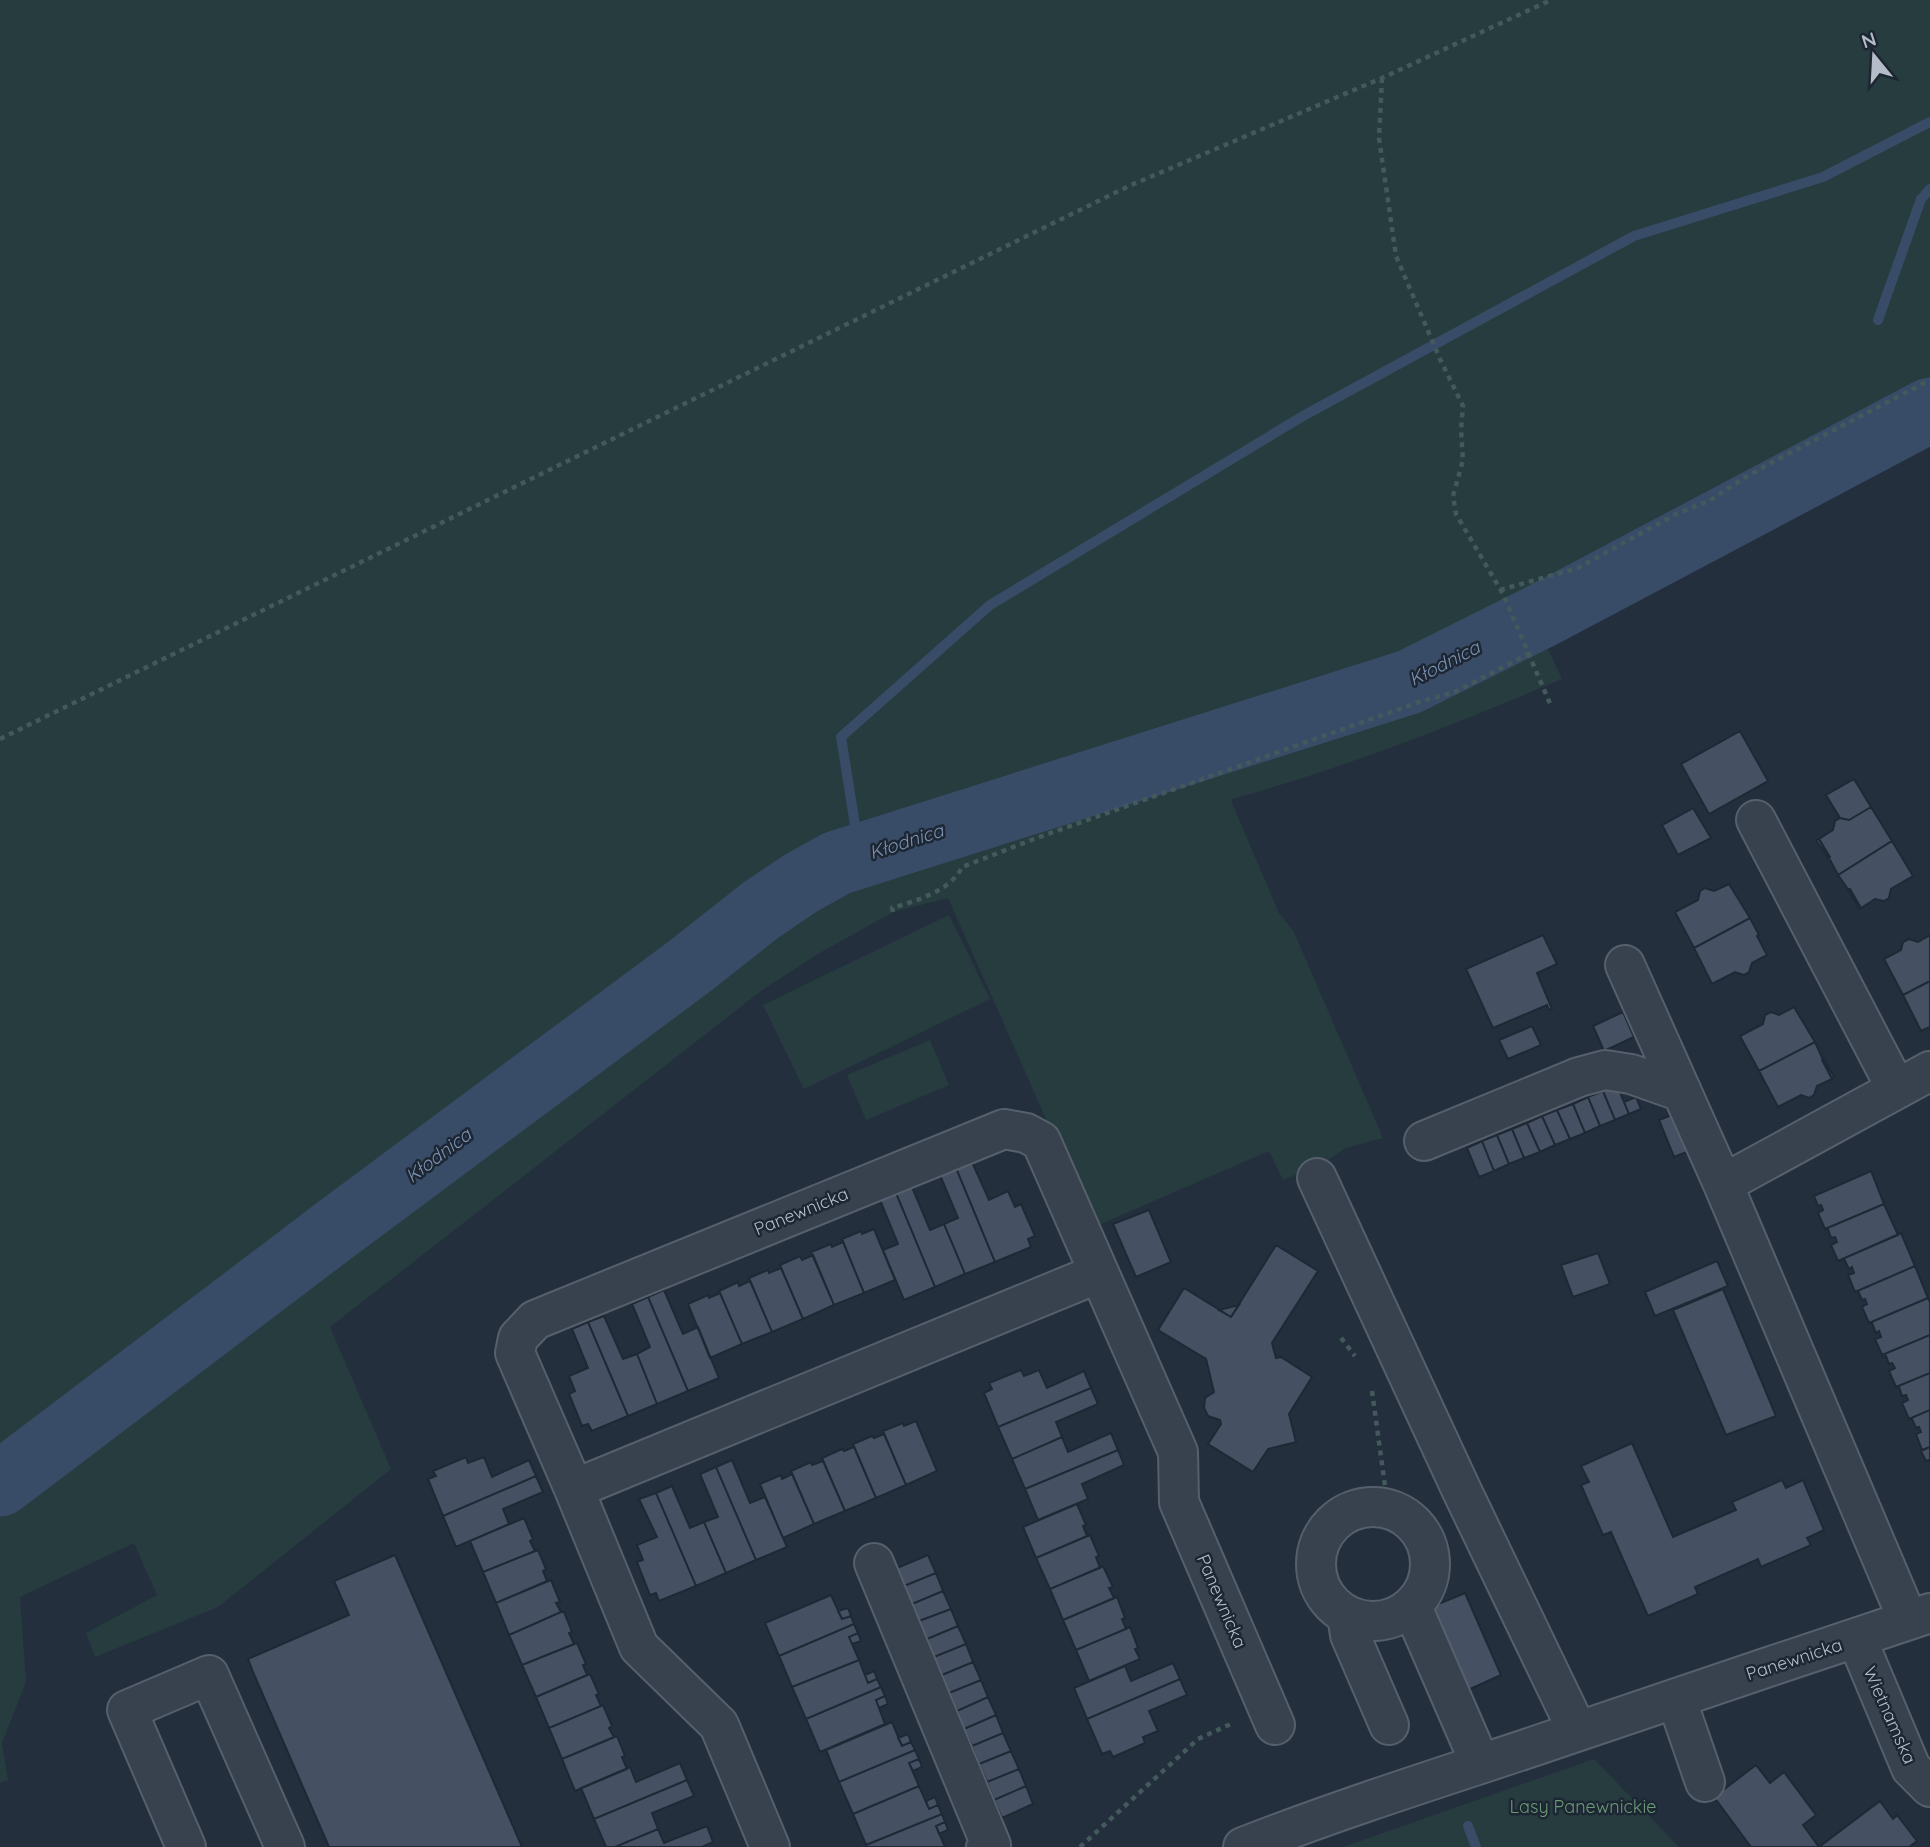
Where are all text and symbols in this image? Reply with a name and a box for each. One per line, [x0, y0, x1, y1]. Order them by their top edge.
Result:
north arrow [1839, 21, 1909, 91]
text: N [1858, 26, 1879, 53]
water label: Kłodnica [1404, 634, 1485, 691]
water label: Kłodnica [866, 817, 948, 864]
water label: Kłodnica [400, 1121, 477, 1188]
street label: Panewnicka [750, 1182, 852, 1240]
street label: Panewnicka [1192, 1551, 1252, 1651]
street label: Panewnicka [1743, 1633, 1845, 1685]
street label: Wietnamska [1858, 1663, 1922, 1767]
park label: Lasy Panewnickie [1510, 1795, 1656, 1818]

